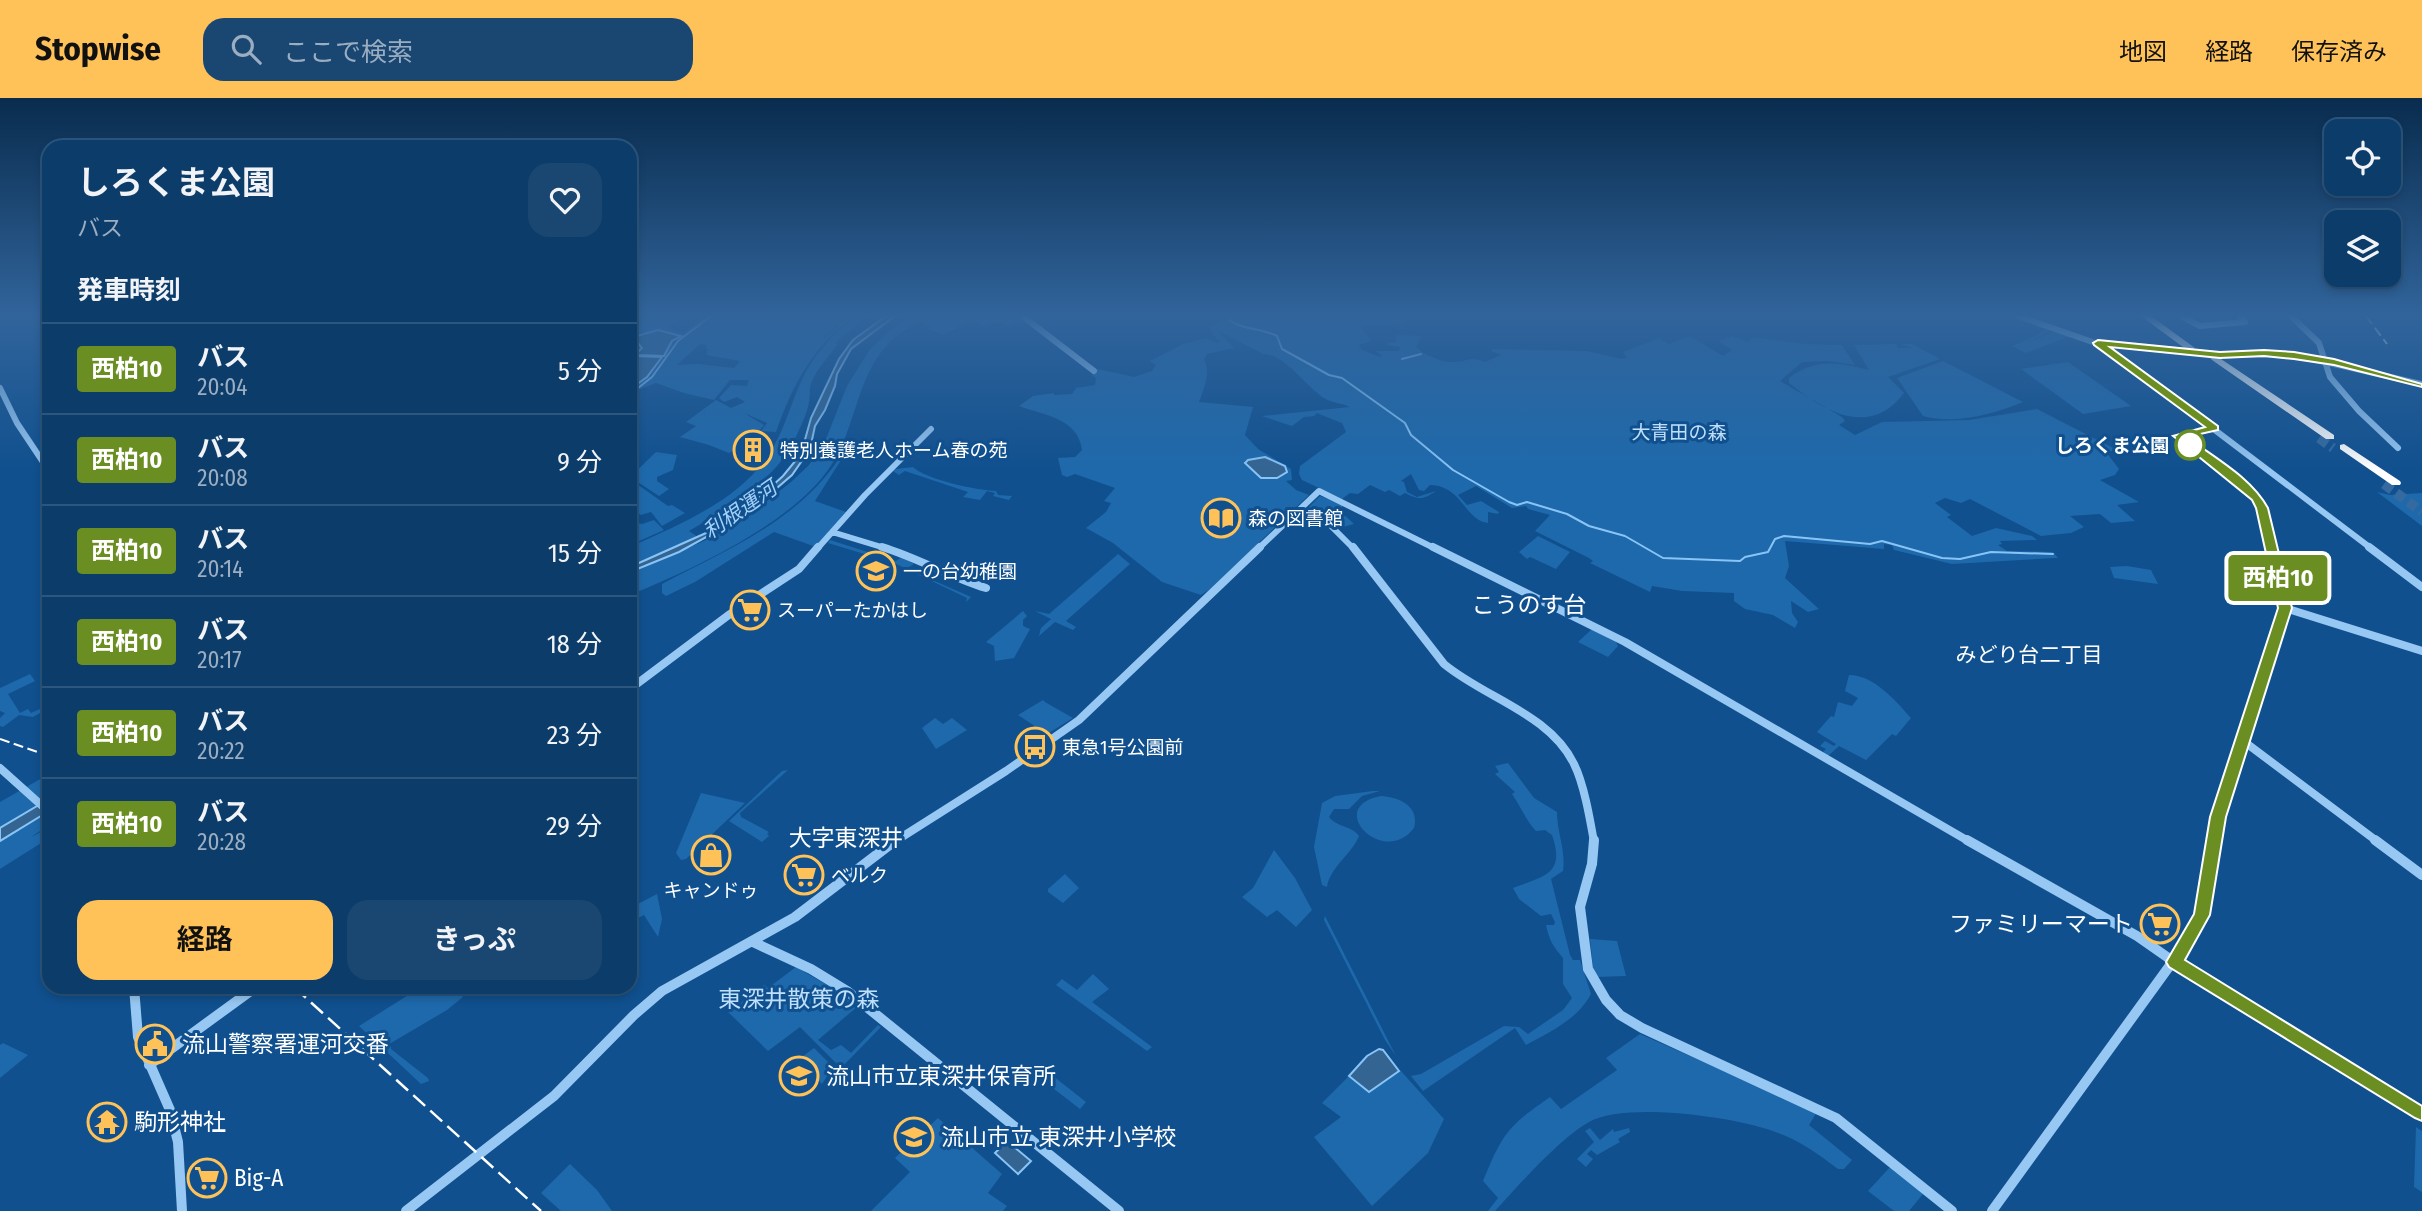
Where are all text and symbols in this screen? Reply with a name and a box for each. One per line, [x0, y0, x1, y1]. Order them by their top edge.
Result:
search box [203, 18, 693, 81]
text: Stopwise [35, 29, 161, 69]
icon: search [227, 30, 265, 68]
text: ここで検索 [283, 37, 413, 68]
text: 地図 [2119, 38, 2167, 66]
text: 経路 [2205, 38, 2253, 66]
text: 保存済み [2291, 38, 2387, 66]
map controls [2324, 119, 2401, 287]
button: locate [2324, 119, 2401, 196]
text: しろくま公園 [77, 163, 275, 203]
button: heart [528, 163, 602, 237]
button: layers [2324, 210, 2401, 287]
text: バス [77, 214, 123, 242]
text: 発車時刻 [77, 275, 181, 306]
text: バス [197, 342, 249, 373]
text: 西柏10 [91, 355, 162, 383]
text: 5 分 [558, 356, 602, 387]
text: 20:04 [197, 373, 247, 401]
park label: 大青田の森 [1631, 421, 1727, 444]
building icon: 特別養護老人ホーム春の苑 [732, 429, 774, 471]
marker: しろくま公園 [2175, 430, 2205, 460]
text: バス [197, 433, 249, 464]
place label: しろくま公園 [2055, 434, 2169, 457]
place label: 特別養護老人ホーム春の苑 [780, 439, 1007, 462]
text: 西柏10 [91, 446, 162, 474]
text: 9 分 [557, 447, 602, 478]
text: 20:08 [197, 464, 248, 492]
water label: 利根運河 [698, 473, 785, 545]
library icon: 森の図書館 [1200, 497, 1242, 539]
place label: 森の図書館 [1248, 507, 1343, 530]
text: バス [197, 524, 249, 555]
text: 西柏10 [91, 537, 162, 565]
text: 15 分 [548, 538, 602, 569]
school or university icon: 一の台幼稚園 [855, 550, 897, 592]
text: 20:14 [197, 555, 243, 583]
line badge: 西柏10 [2229, 555, 2327, 601]
place label: 一の台幼稚園 [903, 560, 1017, 583]
text: 西柏10 [2242, 564, 2314, 592]
supermarket icon: スーパーたかはし [729, 589, 771, 631]
district label: こうのす台 [1472, 591, 1587, 619]
place label: スーパーたかはし [777, 599, 928, 622]
text: バス [197, 615, 249, 646]
text: 西柏10 [91, 628, 162, 656]
text: 18 分 [547, 629, 602, 660]
district label: みどり台二丁目 [1956, 642, 2103, 668]
text: 20:17 [197, 646, 242, 674]
text: バス [197, 706, 249, 737]
text: 西柏10 [91, 719, 162, 747]
text: 23 分 [547, 720, 602, 751]
bus stop icon: 東急1号公園前 [1014, 726, 1056, 768]
place label: 東急1号公園前 [1062, 736, 1183, 759]
text: 20:22 [197, 737, 245, 765]
text: バス [197, 797, 249, 828]
text: 西柏10 [91, 810, 162, 838]
text: 29 分 [546, 811, 602, 842]
district label: 大字東深井 [789, 824, 904, 852]
text: 20:28 [197, 828, 246, 856]
shop icon: キャンドゥ [690, 834, 732, 876]
supermarket icon: ベルク [783, 854, 825, 896]
place label: ベルク [831, 864, 888, 887]
place label: キャンドゥ [663, 879, 759, 902]
button: 経路 [77, 900, 333, 980]
button: きっぷ [347, 900, 602, 980]
supermarket icon: ファミリーマート [2139, 903, 2181, 945]
place label: ファミリーマート [1949, 910, 2133, 938]
park label: 東深井散策の森 [719, 985, 880, 1013]
public building icon: 流山警察署運河交番 [134, 1023, 176, 1065]
place label: 流山警察署運河交番 [182, 1030, 389, 1058]
school or university icon: 流山市立東深井保育所 [778, 1055, 820, 1097]
place label: 流山市立東深井保育所 [826, 1062, 1056, 1090]
temple icon: 駒形神社 [86, 1101, 128, 1143]
place label: 駒形神社 [134, 1108, 226, 1136]
school or university icon: 流山市立 東深井小学校 [893, 1116, 935, 1158]
place label: 流山市立 東深井小学校 [941, 1123, 1176, 1151]
supermarket icon: Big-A [186, 1157, 228, 1199]
place label: Big-A [234, 1164, 283, 1192]

